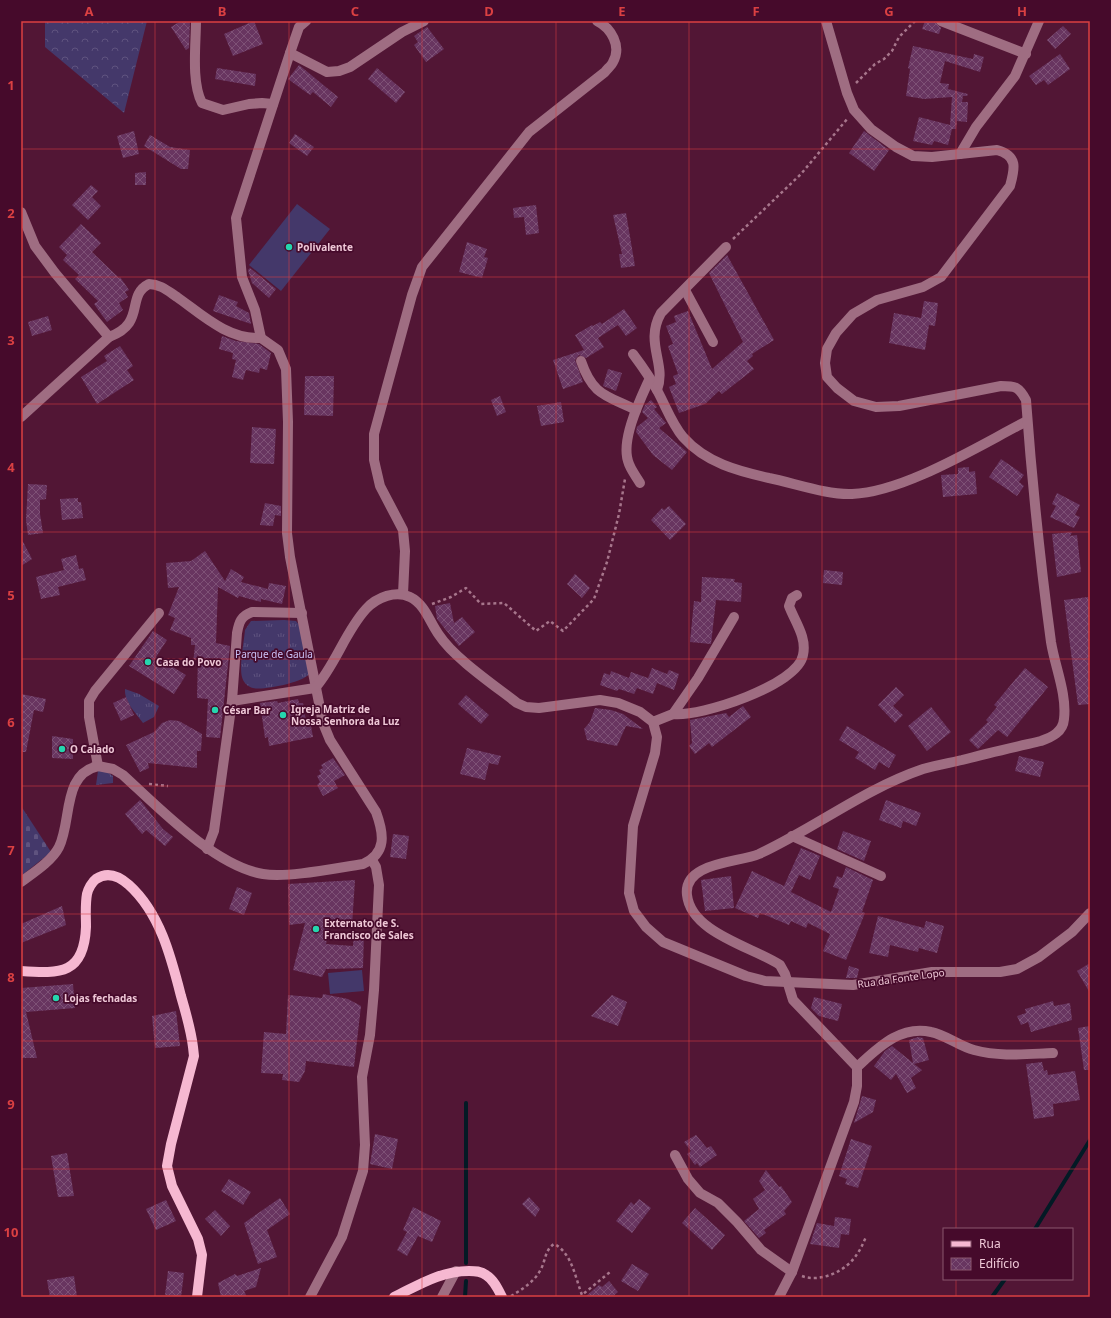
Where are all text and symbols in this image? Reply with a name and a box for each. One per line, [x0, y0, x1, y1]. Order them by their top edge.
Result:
text: A [85, 2, 94, 20]
text: B [218, 2, 226, 20]
text: C [351, 2, 359, 20]
text: D [484, 2, 494, 20]
text: E [618, 2, 626, 20]
text: F [752, 2, 760, 20]
text: G [884, 2, 894, 20]
text: H [1017, 2, 1027, 20]
text: 1 [7, 76, 15, 94]
text: 2 [7, 204, 15, 222]
place label: Polivalente [297, 240, 353, 254]
marker: Polivalente [284, 242, 294, 252]
text: 3 [7, 331, 15, 349]
text: 4 [7, 458, 15, 476]
text: 5 [7, 586, 15, 604]
park label: Parque de Gaula [235, 647, 313, 661]
place label: Casa do Povo [156, 655, 221, 669]
marker: Casa do Povo [143, 657, 153, 667]
place label: Igreja Matriz de Nossa Senhora da Luz [291, 702, 400, 728]
place label: César Bar [223, 703, 271, 717]
marker: César Bar [210, 705, 220, 715]
marker: Igreja Matriz de Nossa Senhora da Luz [278, 710, 288, 720]
text: 6 [7, 713, 15, 731]
place label: O Calado [70, 742, 114, 756]
marker: O Calado [57, 744, 67, 754]
text: 7 [7, 841, 15, 859]
place label: Externato de S. Francisco de Sales [324, 916, 414, 942]
marker: Externato de S. Francisco de Sales [311, 924, 321, 934]
street label: Rua da Fonte Lopo [857, 965, 945, 991]
text: 8 [7, 968, 15, 986]
place label: Lojas fechadas [64, 991, 137, 1005]
marker: Lojas fechadas [51, 993, 61, 1003]
text: 9 [7, 1095, 15, 1113]
text: 10 [4, 1223, 18, 1241]
legend [943, 1228, 1073, 1280]
text: Rua [979, 1235, 1001, 1252]
text: Edifício [979, 1255, 1020, 1272]

